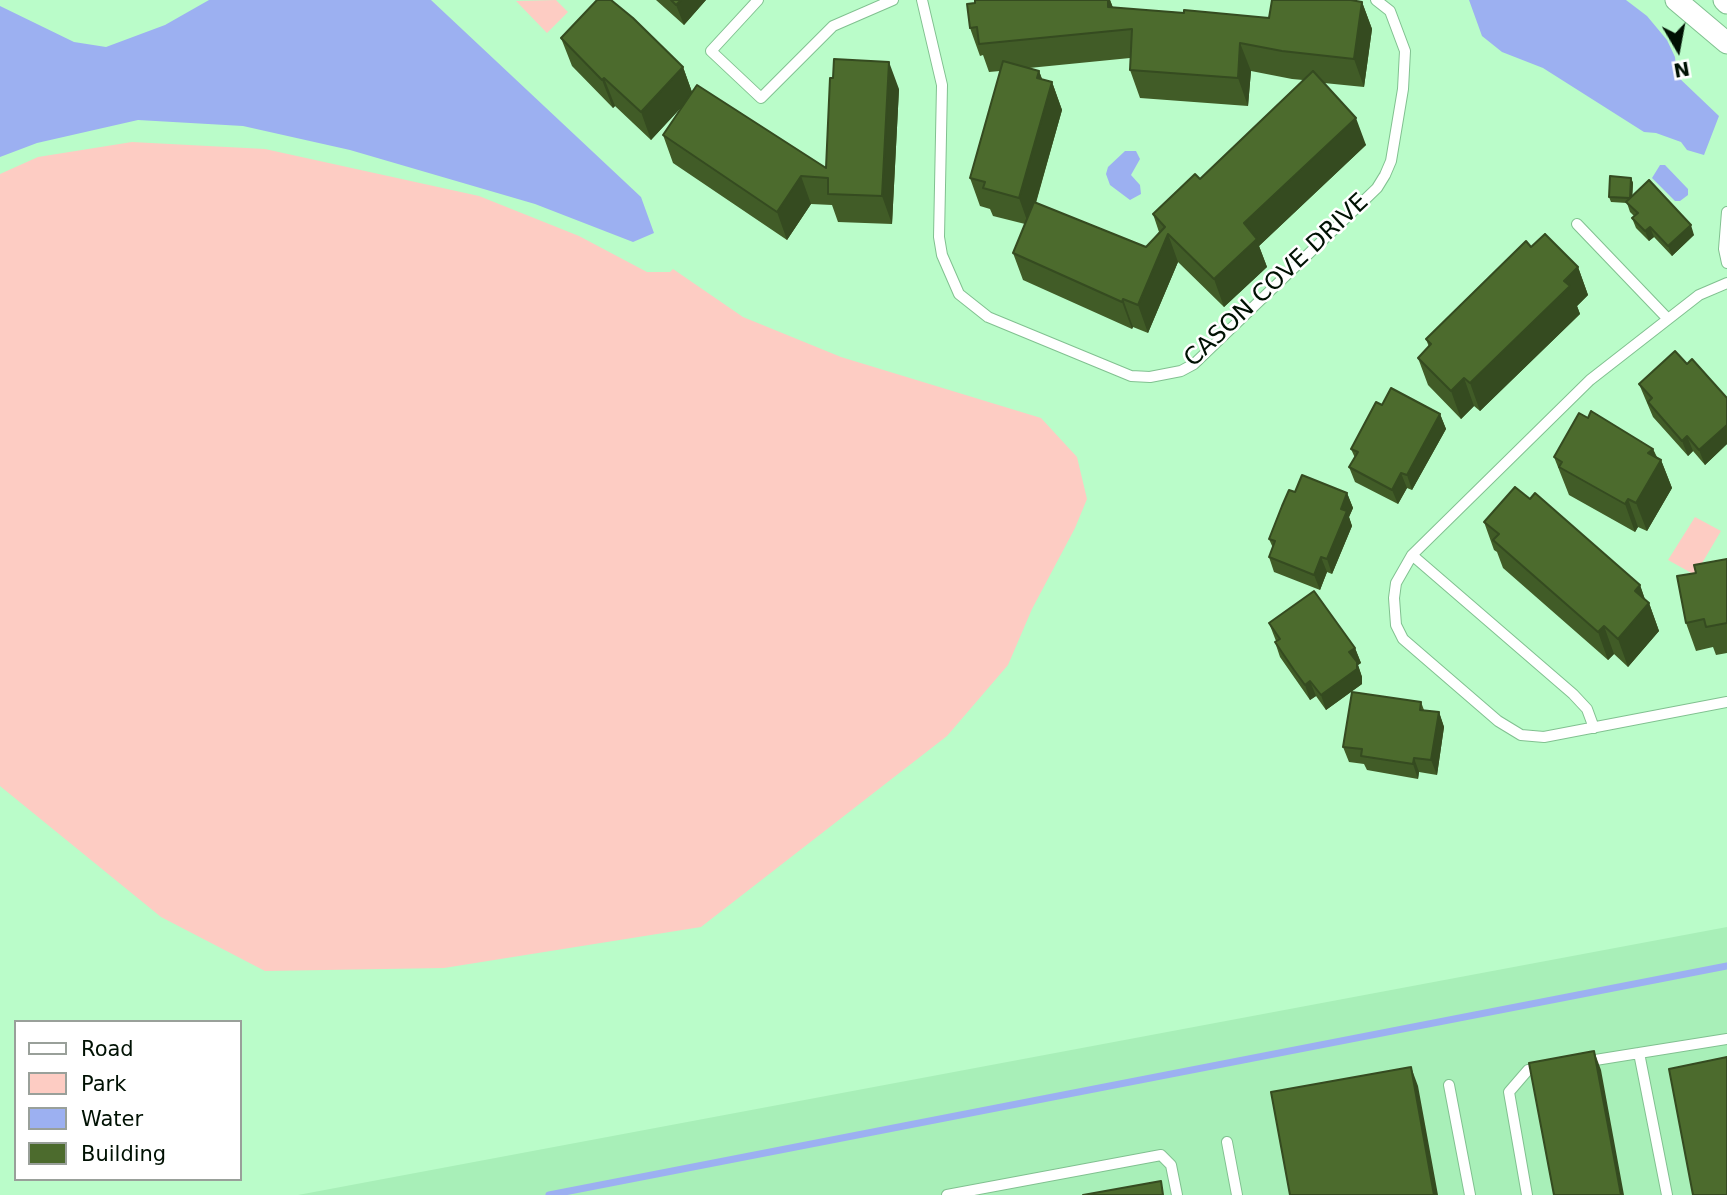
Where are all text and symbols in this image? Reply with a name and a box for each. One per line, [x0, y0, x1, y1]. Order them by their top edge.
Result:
north arrow [1643, 14, 1713, 84]
text: N [1672, 57, 1691, 82]
street label: CASON COVE DRIVE [1179, 188, 1375, 374]
legend [14, 1020, 242, 1181]
text: Road [81, 1037, 134, 1061]
text: Park [81, 1072, 126, 1096]
text: Water [81, 1107, 143, 1131]
text: Building [81, 1142, 166, 1166]

